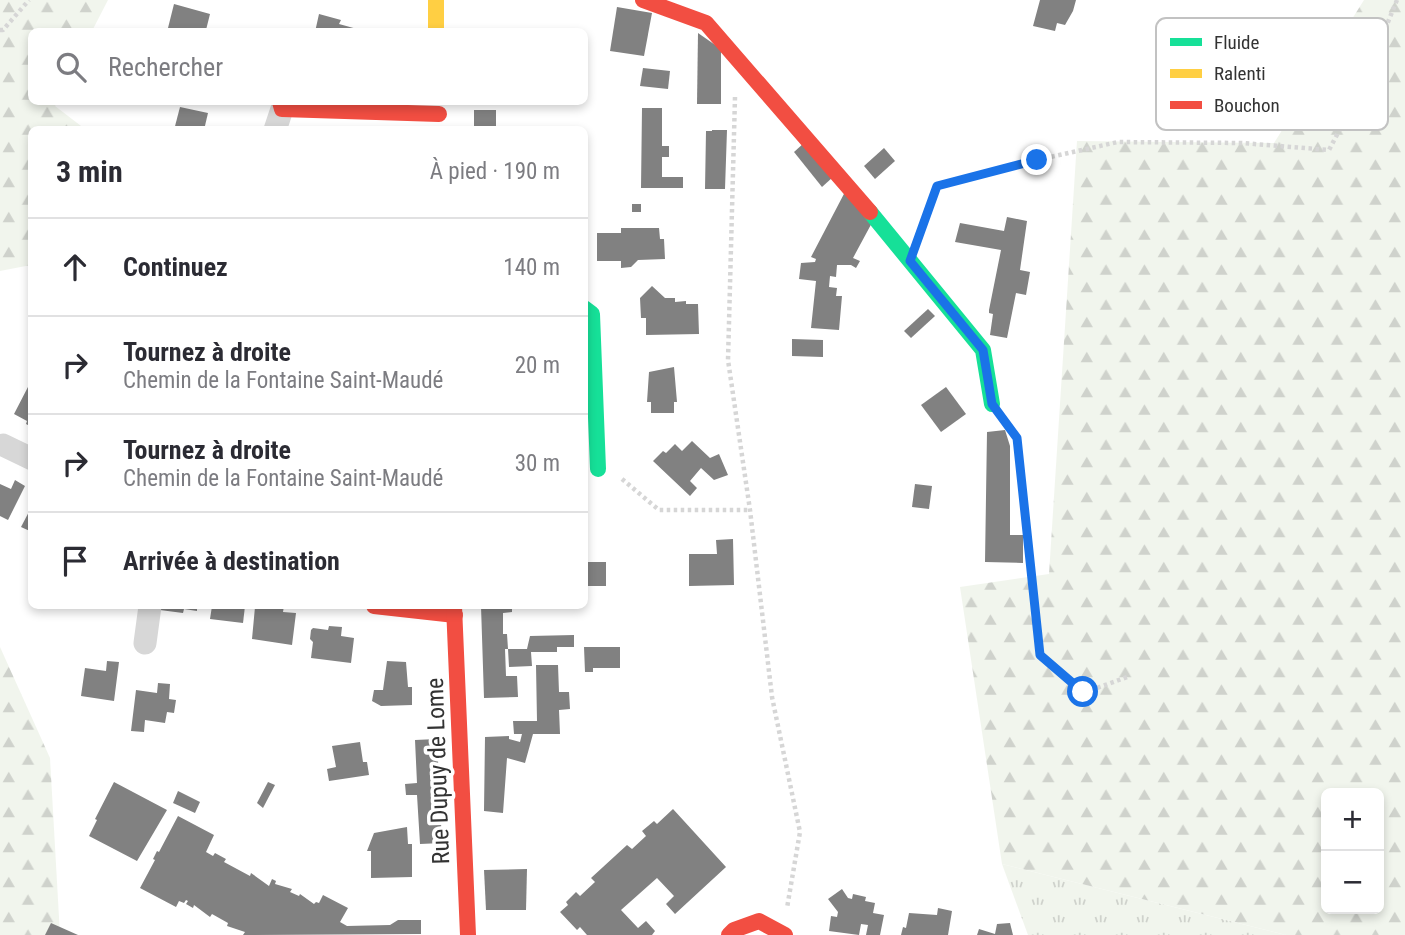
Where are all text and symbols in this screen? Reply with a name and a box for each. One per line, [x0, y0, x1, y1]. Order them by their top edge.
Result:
legend [1156, 18, 1388, 130]
search box [28, 28, 588, 105]
text: Fluide [1214, 31, 1259, 54]
icon: search [52, 48, 90, 86]
text: Rechercher [108, 52, 223, 82]
text: Ralenti [1214, 62, 1266, 85]
text: Bouchon [1214, 94, 1280, 117]
route end [1021, 144, 1052, 175]
text: 3 min [56, 154, 123, 189]
text: À pied · 190 m [430, 158, 560, 185]
icon: ahead [56, 248, 94, 286]
text: Continuez [123, 252, 228, 282]
text: 140 m [503, 254, 560, 281]
text: Tournez à droite [123, 337, 291, 367]
icon: right [56, 346, 94, 384]
text: 20 m [515, 352, 560, 379]
text: Chemin de la Fontaine Saint-Maudé [123, 367, 443, 394]
text: Tournez à droite [123, 435, 291, 465]
icon: right [56, 444, 94, 482]
text: 30 m [515, 450, 560, 477]
text: Chemin de la Fontaine Saint-Maudé [123, 465, 443, 492]
icon: arrive [56, 542, 94, 580]
text: Arrivée à destination [123, 546, 340, 576]
route start [1067, 676, 1098, 707]
street label: Rue Dupuy de Lome [421, 677, 455, 865]
map controls [1321, 788, 1384, 914]
button: + [1321, 788, 1384, 851]
button: − [1321, 851, 1384, 914]

